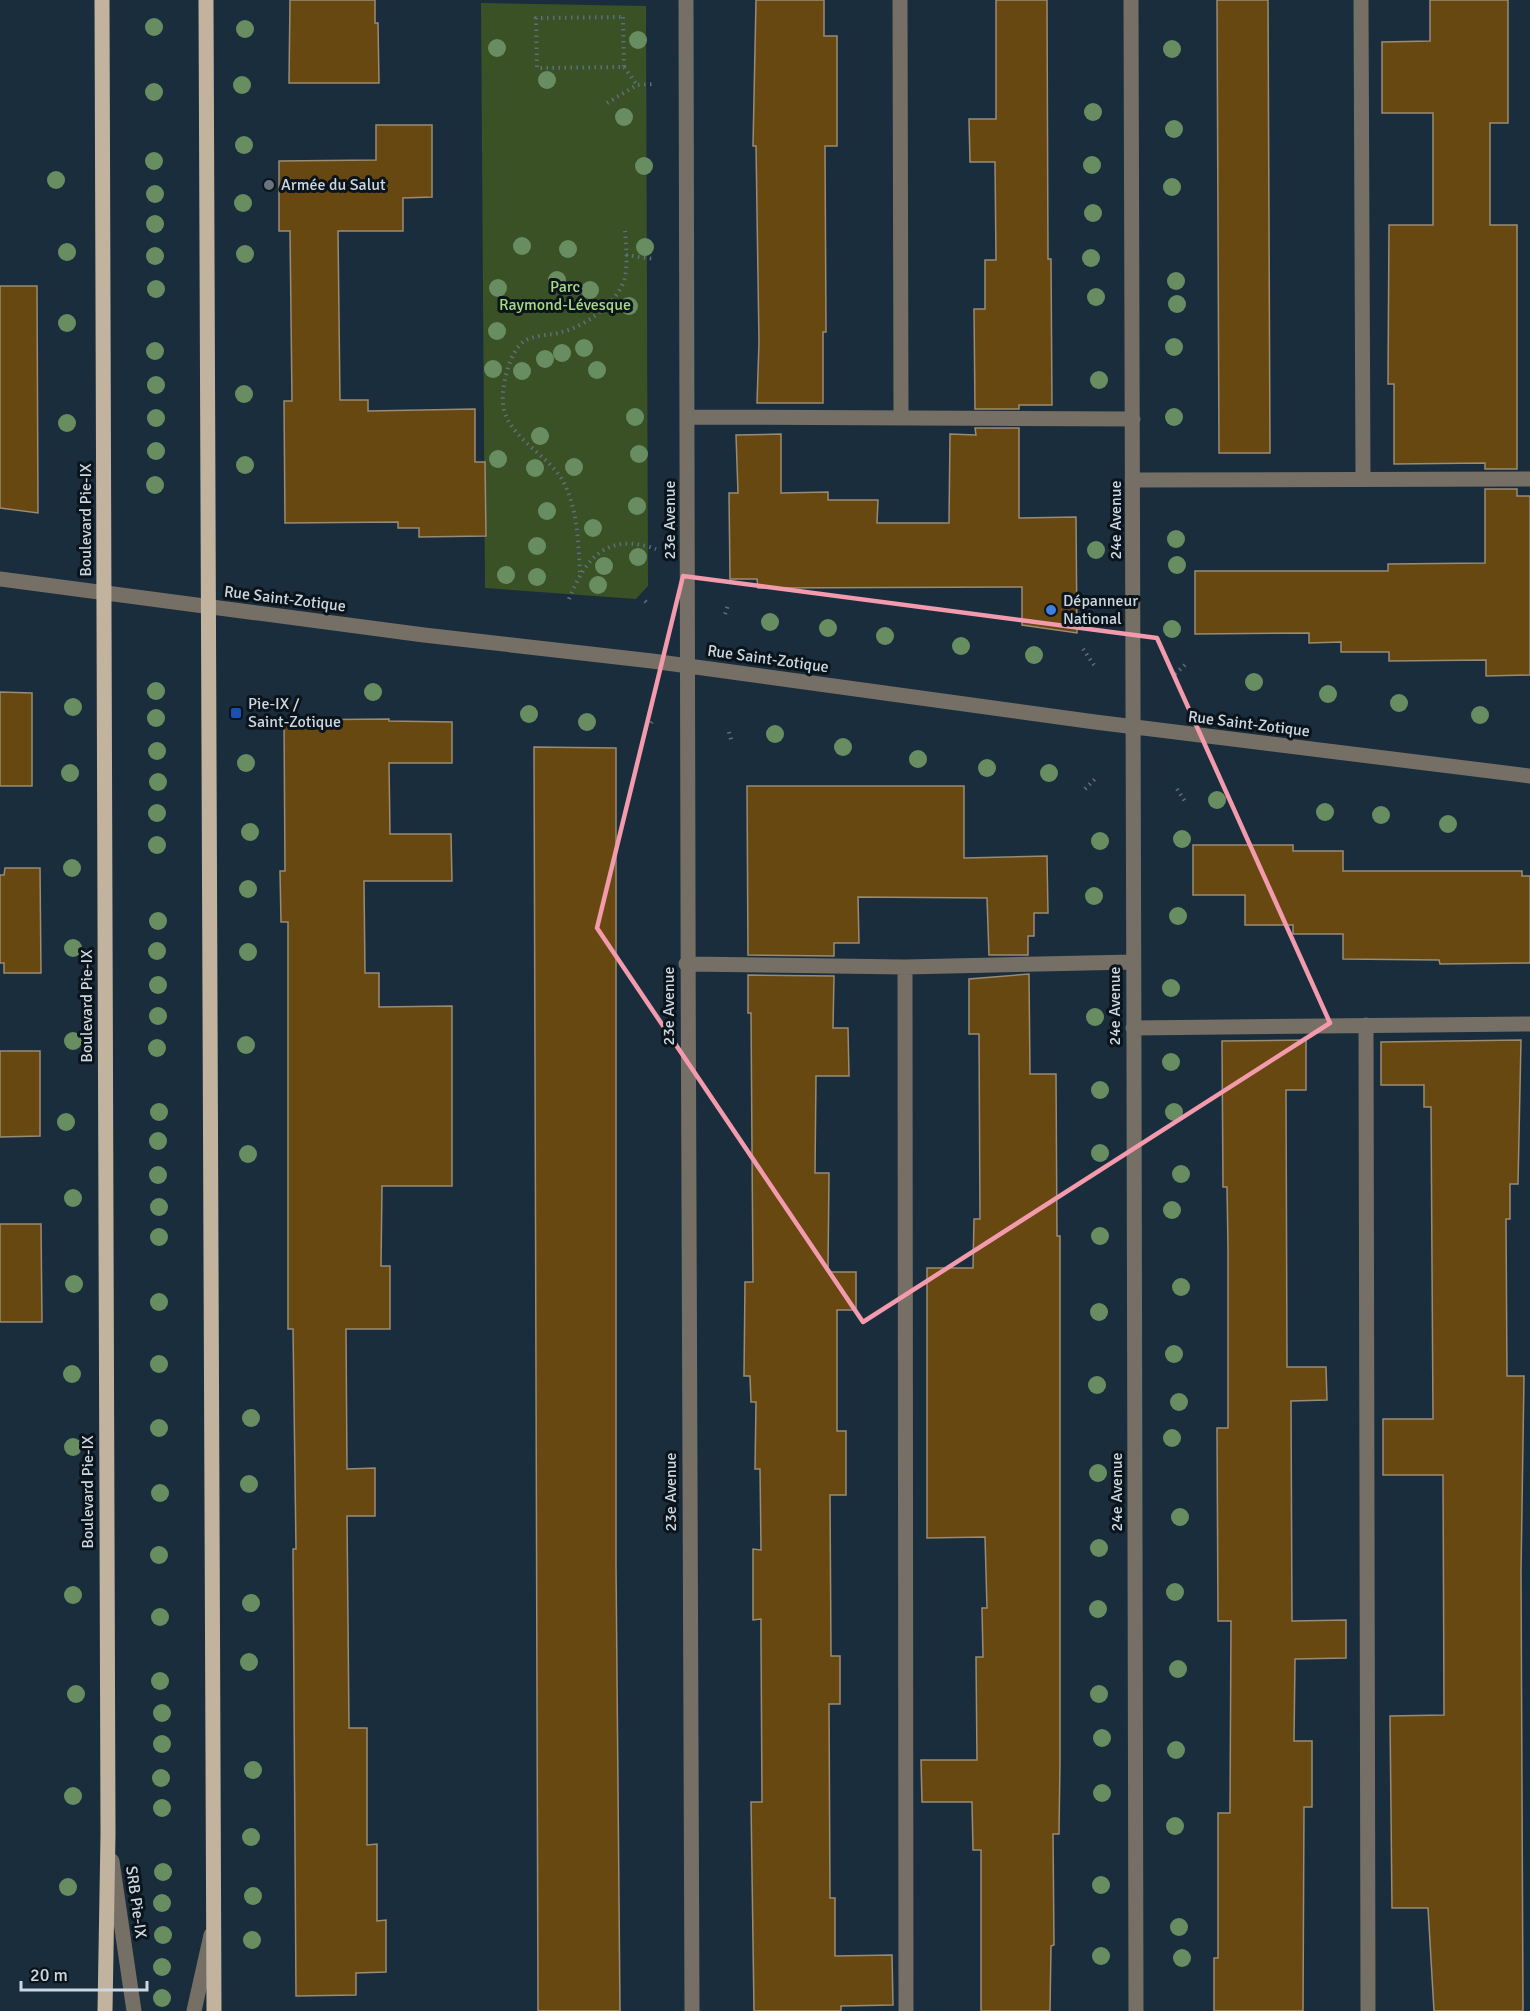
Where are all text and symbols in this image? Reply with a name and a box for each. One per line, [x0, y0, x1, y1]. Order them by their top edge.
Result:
place label: Armée du Salut [281, 175, 386, 195]
marker: Armée du Salut [262, 178, 276, 192]
park label: Parc Raymond-Lévesque [499, 277, 631, 315]
street label: Boulevard Pie-IX [76, 463, 96, 577]
street label: 23e Avenue [660, 481, 680, 559]
street label: 24e Avenue [1106, 481, 1126, 559]
street label: Rue Saint-Zotique [223, 582, 347, 616]
place label: Dépanneur National [1063, 591, 1138, 629]
marker: Dépanneur National [1044, 603, 1058, 617]
street label: Rue Saint-Zotique [706, 641, 830, 677]
place label: Pie-IX / Saint-Zotique [248, 694, 341, 732]
marker: Pie-IX / Saint-Zotique [229, 706, 243, 720]
street label: Rue Saint-Zotique [1187, 707, 1311, 741]
street label: Boulevard Pie-IX [77, 949, 97, 1063]
street label: 23e Avenue [659, 967, 679, 1045]
street label: 24e Avenue [1105, 967, 1125, 1045]
street label: Boulevard Pie-IX [78, 1435, 98, 1549]
street label: 23e Avenue [661, 1453, 681, 1531]
street label: 24e Avenue [1107, 1453, 1127, 1531]
street label: SRB Pie-IX [121, 1865, 151, 1940]
scale bar [21, 1954, 147, 1992]
text: 20 m [30, 1964, 68, 1986]

